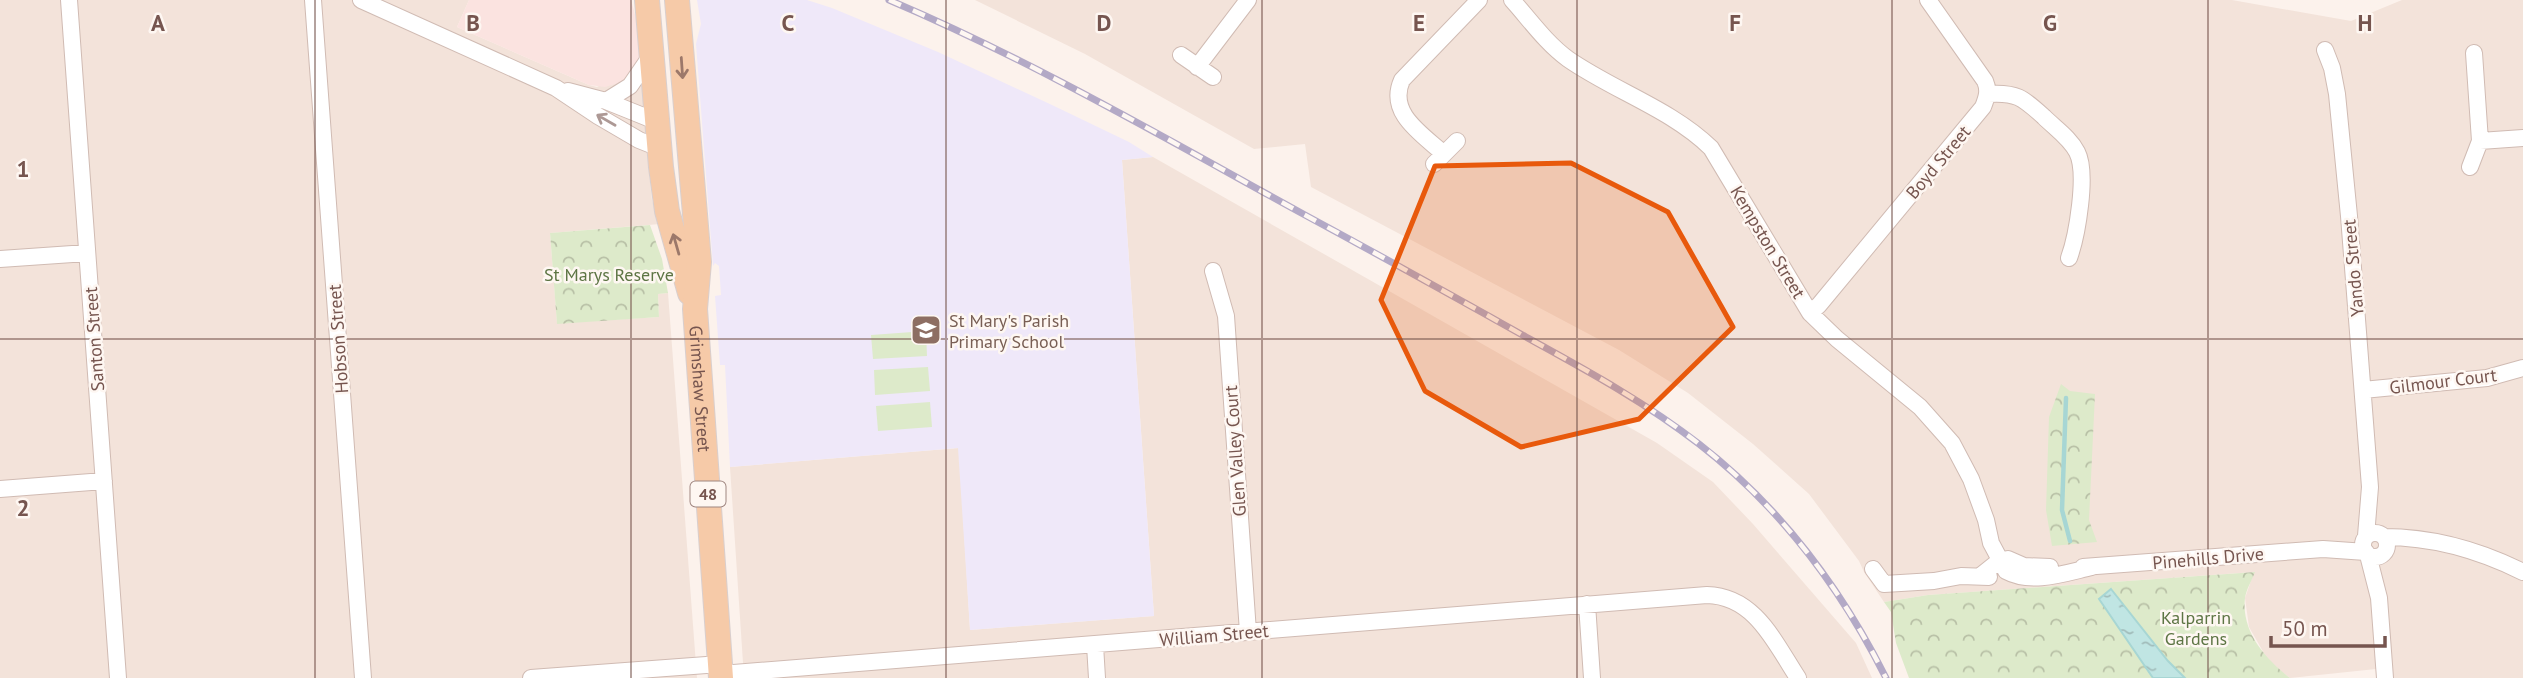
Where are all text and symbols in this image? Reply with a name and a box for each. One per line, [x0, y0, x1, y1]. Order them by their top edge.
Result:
text: A [151, 8, 165, 37]
text: B [466, 8, 480, 37]
text: C [782, 8, 795, 37]
text: D [1097, 8, 1111, 37]
text: E [1413, 8, 1425, 37]
text: F [1729, 8, 1741, 37]
text: G [2043, 8, 2057, 37]
text: H [2358, 8, 2372, 37]
one-way arrow [676, 56, 689, 79]
one-way arrow [596, 113, 616, 127]
street label: Boyd Street [1901, 121, 1975, 203]
text: 1 [16, 154, 30, 183]
street label: Kempston Street [1725, 181, 1811, 303]
street label: Yando Street [2337, 218, 2369, 318]
one-way arrow [669, 233, 682, 256]
park label: St Marys Reserve [544, 263, 674, 286]
street label: Hobson Street [323, 284, 353, 394]
street label: Santon Street [79, 286, 109, 392]
place label: St Mary's Parish Primary School [949, 309, 1069, 353]
school or university icon: St Mary's Parish Primary School [909, 313, 943, 347]
street label: Grimshaw Street [685, 325, 717, 453]
street label: Gilmour Court [2388, 363, 2498, 399]
street label: Glen Valley Court [1219, 385, 1251, 517]
road number: 48 [690, 481, 726, 506]
text: 2 [16, 493, 30, 522]
street label: Pinehills Drive [2151, 542, 2265, 574]
scale bar [2271, 604, 2385, 648]
park label: Kalparrin Gardens [2161, 606, 2231, 650]
text: 50 m [2282, 615, 2328, 642]
street label: William Street [1159, 619, 1269, 651]

